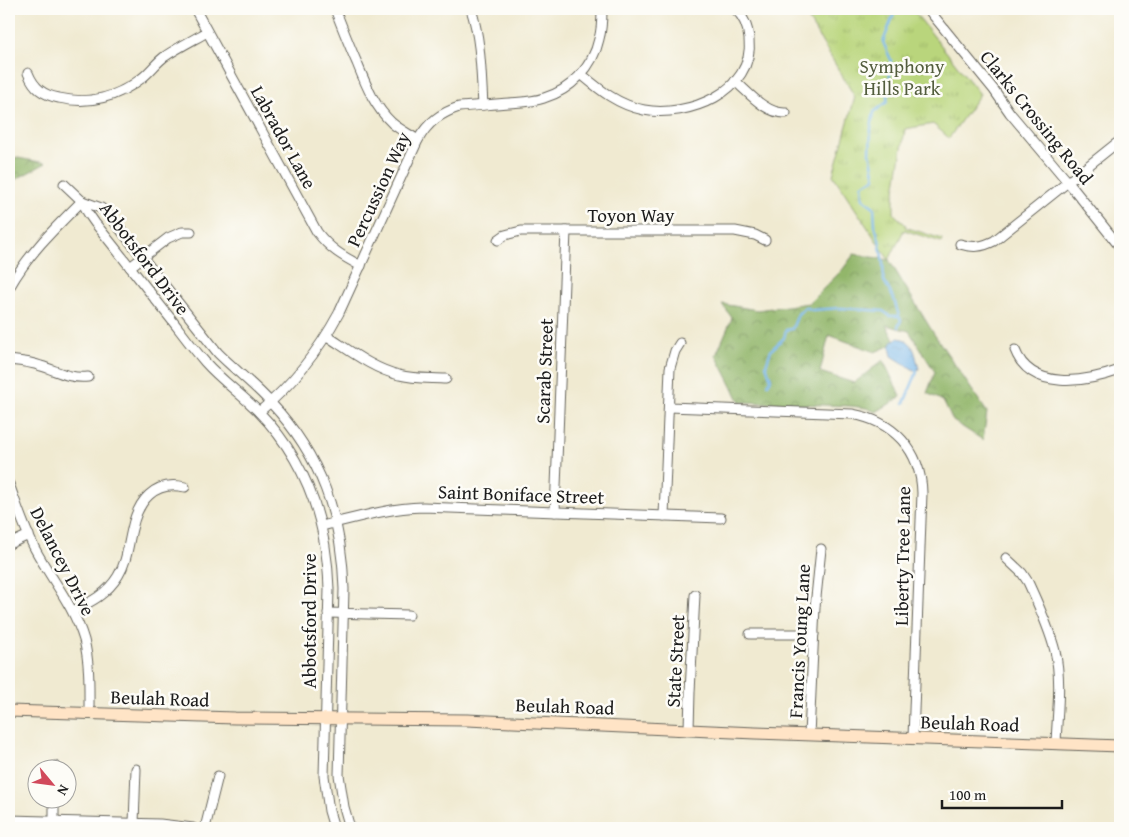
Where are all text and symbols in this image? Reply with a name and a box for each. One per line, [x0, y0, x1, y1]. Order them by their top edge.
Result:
street label: Clarks Crossing Road [974, 44, 1101, 191]
park label: Symphony Hills Park [859, 52, 945, 102]
street label: Labrador Lane [244, 80, 324, 194]
street label: Percussion Way [339, 126, 417, 251]
street label: Abbotsford Drive [93, 195, 197, 321]
street label: Toyon Way [587, 201, 675, 229]
street label: Scarab Street [528, 318, 560, 424]
street label: Saint Boniface Street [437, 477, 605, 511]
street label: Liberty Tree Lane [887, 486, 917, 626]
street label: Delancey Drive [23, 502, 103, 620]
street label: Abbotsford Drive [295, 553, 323, 689]
street label: Francis Young Lane [781, 563, 817, 719]
street label: State Street [659, 614, 691, 708]
street label: Beulah Road [110, 682, 211, 714]
street label: Beulah Road [515, 690, 616, 722]
street label: Beulah Road [920, 707, 1021, 739]
north arrow [28, 760, 78, 810]
scale bar [942, 777, 1062, 809]
text: N [52, 781, 74, 800]
text: 100 m [949, 784, 987, 805]

